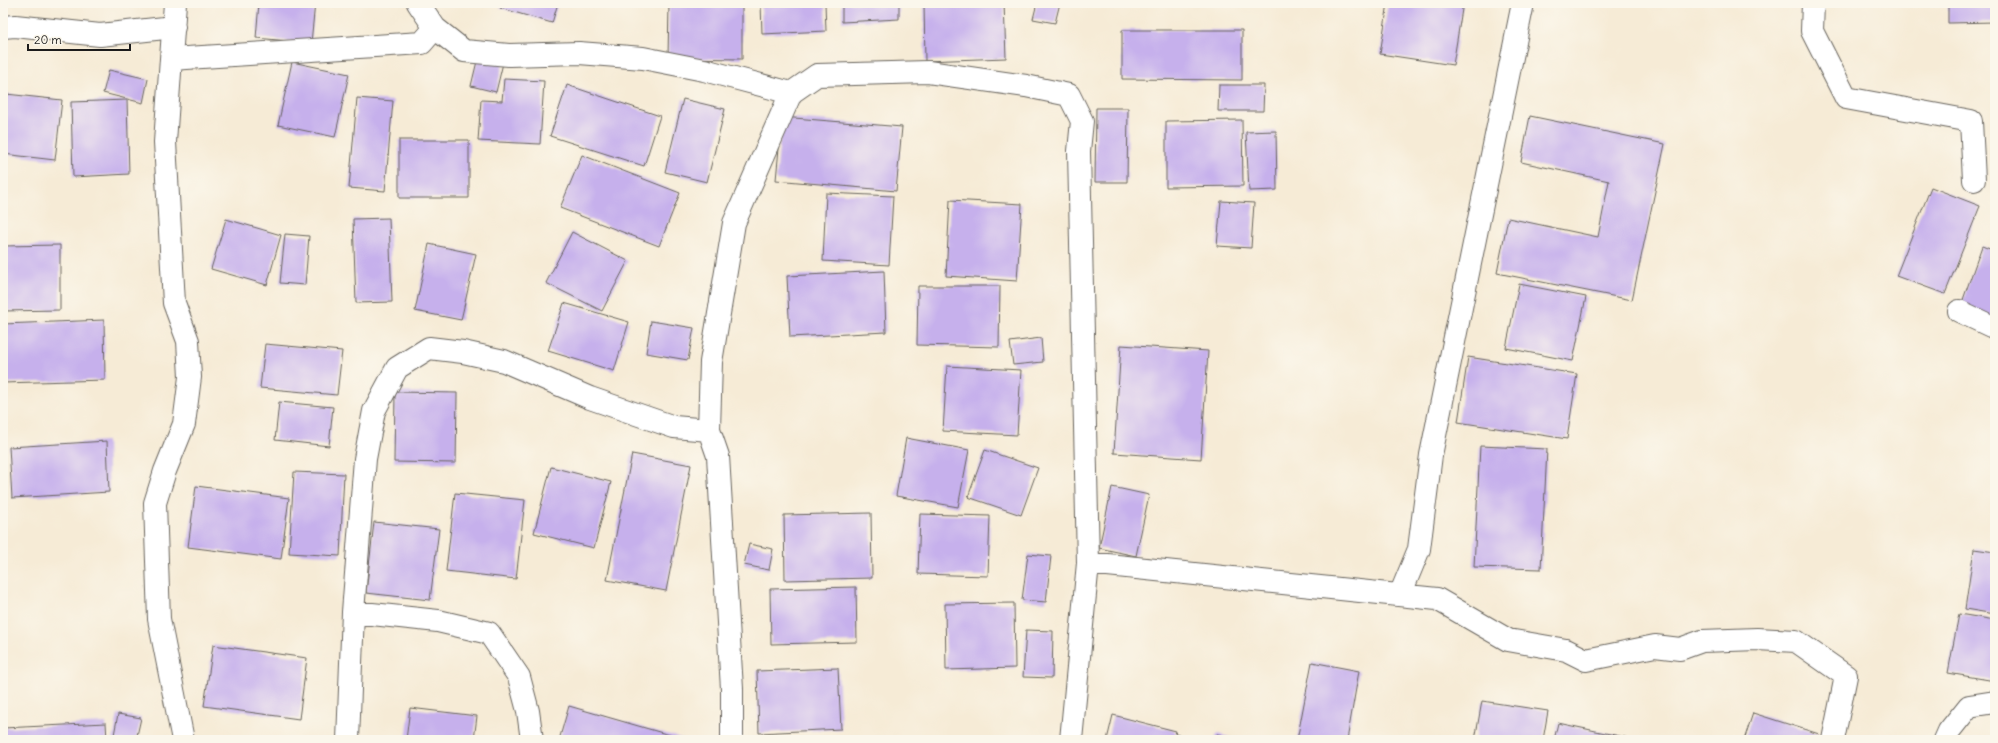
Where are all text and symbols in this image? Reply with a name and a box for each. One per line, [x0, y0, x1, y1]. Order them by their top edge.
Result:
scale bar [28, 26, 130, 52]
text: 20 m [34, 32, 62, 47]

